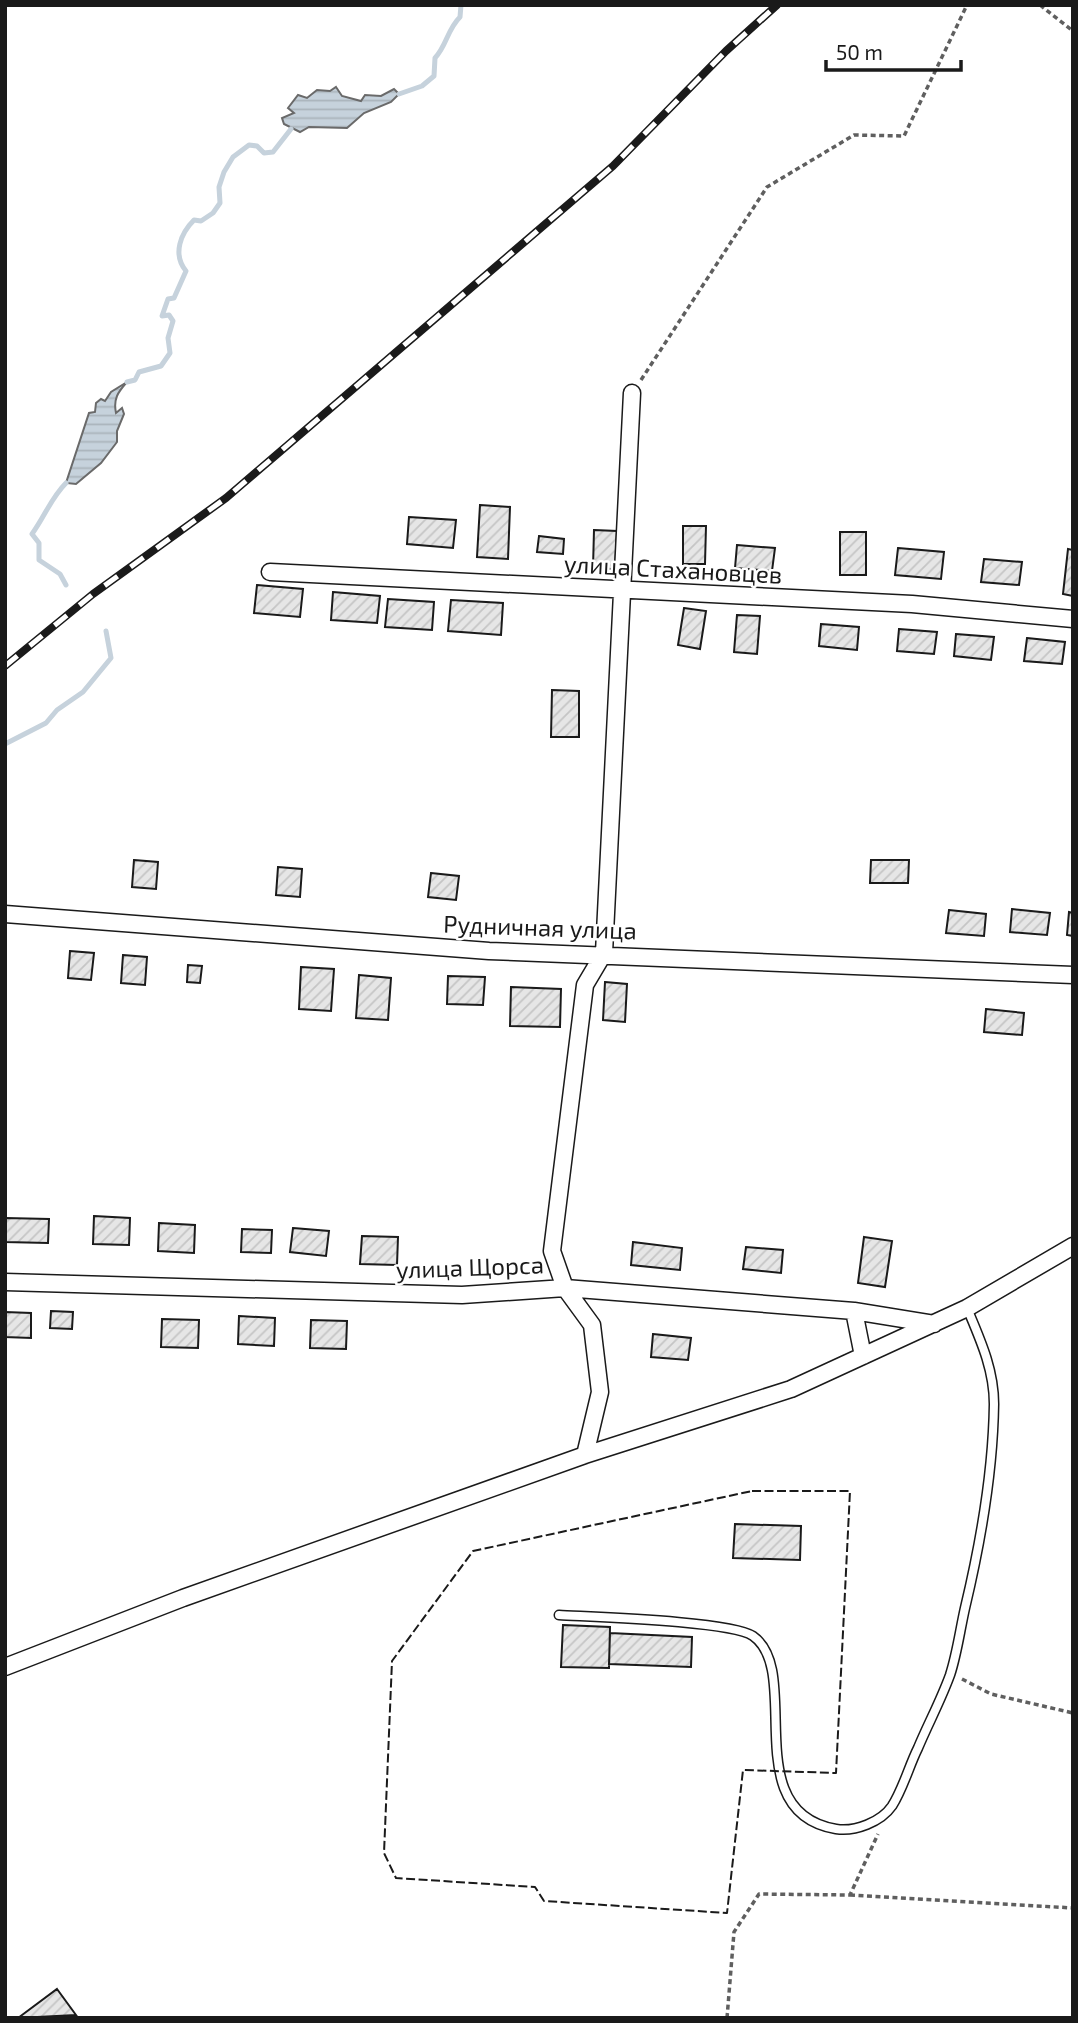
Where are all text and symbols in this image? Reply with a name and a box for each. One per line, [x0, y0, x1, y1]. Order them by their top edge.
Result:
scale bar [826, 28, 961, 72]
text: 50 m [836, 39, 883, 64]
street label: улица Стахановцев [563, 548, 783, 590]
street label: Рудничная улица [443, 909, 637, 945]
street label: улица Щорса [395, 1249, 544, 1285]

